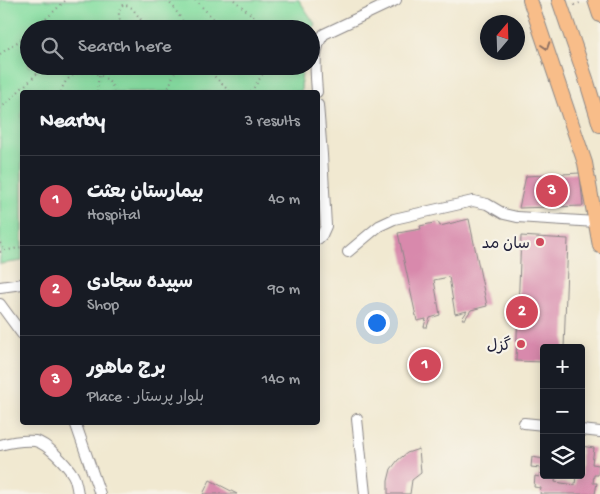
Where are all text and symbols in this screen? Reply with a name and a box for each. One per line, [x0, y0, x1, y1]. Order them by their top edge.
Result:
north arrow [480, 15, 525, 60]
search box [20, 20, 320, 75]
icon: search [38, 34, 66, 62]
text: Search here [78, 36, 172, 59]
one-way arrow [540, 41, 550, 50]
text: Nearby [40, 110, 105, 135]
text: 3 results [245, 113, 300, 132]
pin: 3 [536, 172, 568, 210]
text: بیمارستان بعثت [87, 182, 204, 205]
text: 1 [53, 191, 59, 210]
text: 40 m [268, 191, 300, 210]
text: Hospital [87, 207, 141, 226]
place label: سان مد [482, 236, 530, 255]
marker: سان مد [534, 236, 546, 248]
text: سپیده سجادی [87, 272, 193, 295]
text: 2 [52, 281, 60, 300]
text: 90 m [268, 281, 300, 300]
pin: 2 [506, 293, 538, 331]
text: Shop [87, 297, 119, 316]
your location [364, 310, 390, 336]
place label: گزل [487, 335, 511, 357]
marker: گزل [515, 338, 527, 350]
map controls [540, 344, 585, 479]
button: + [540, 344, 585, 389]
pin: 1 [409, 346, 441, 384]
text: برج ماهور [87, 358, 166, 381]
text: 3 [52, 371, 60, 390]
text: 140 m [262, 371, 300, 390]
text: Place · بلوار پرستار [87, 389, 204, 408]
button: − [540, 389, 585, 434]
button: layers [540, 434, 585, 479]

